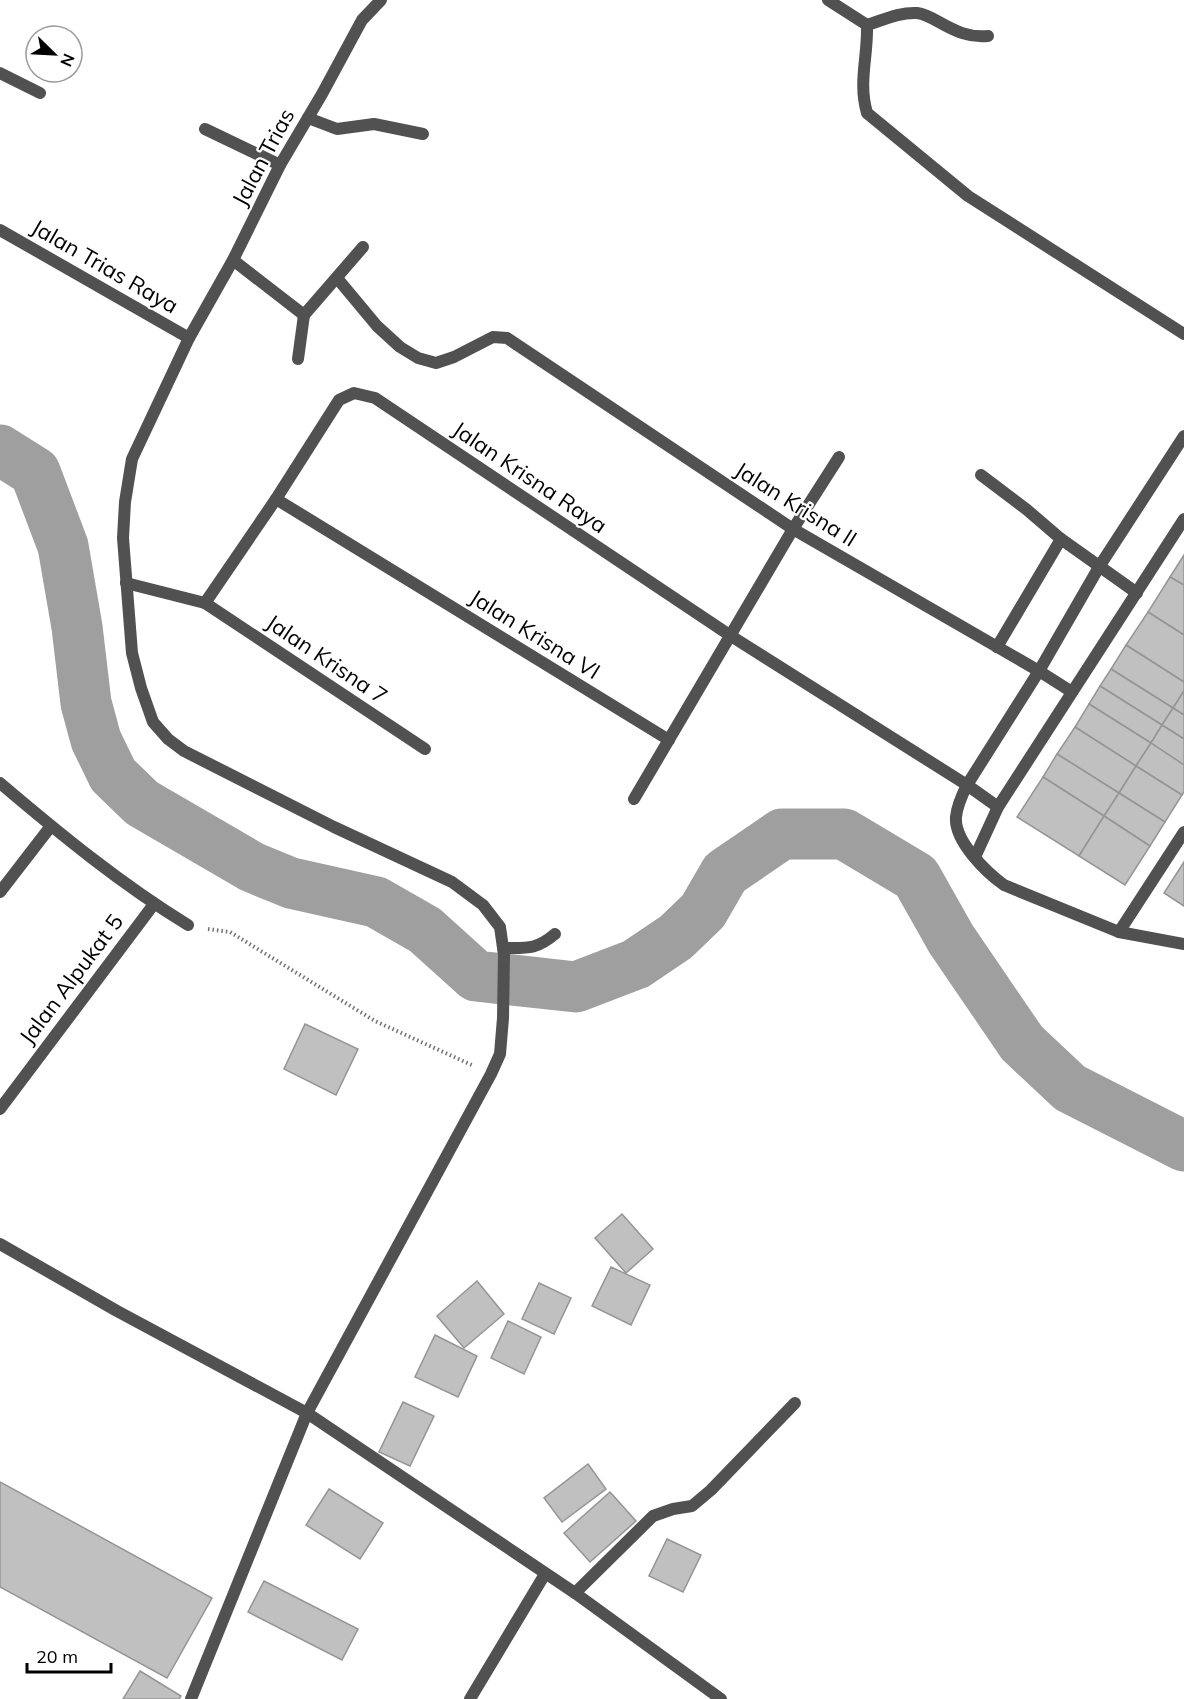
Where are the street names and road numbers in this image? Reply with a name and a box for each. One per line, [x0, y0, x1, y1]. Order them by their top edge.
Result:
street label: Jalan Trias [226, 103, 300, 211]
street label: Jalan Trias Raya [26, 213, 184, 319]
street label: Jalan Krisna Raya [447, 415, 613, 539]
street label: Jalan Krisna II [730, 455, 862, 553]
street label: Jalan Krisna VI [465, 583, 605, 685]
street label: Jalan Krisna 7 [261, 608, 393, 710]
street label: Jalan Alpukat 5 [13, 908, 129, 1050]

